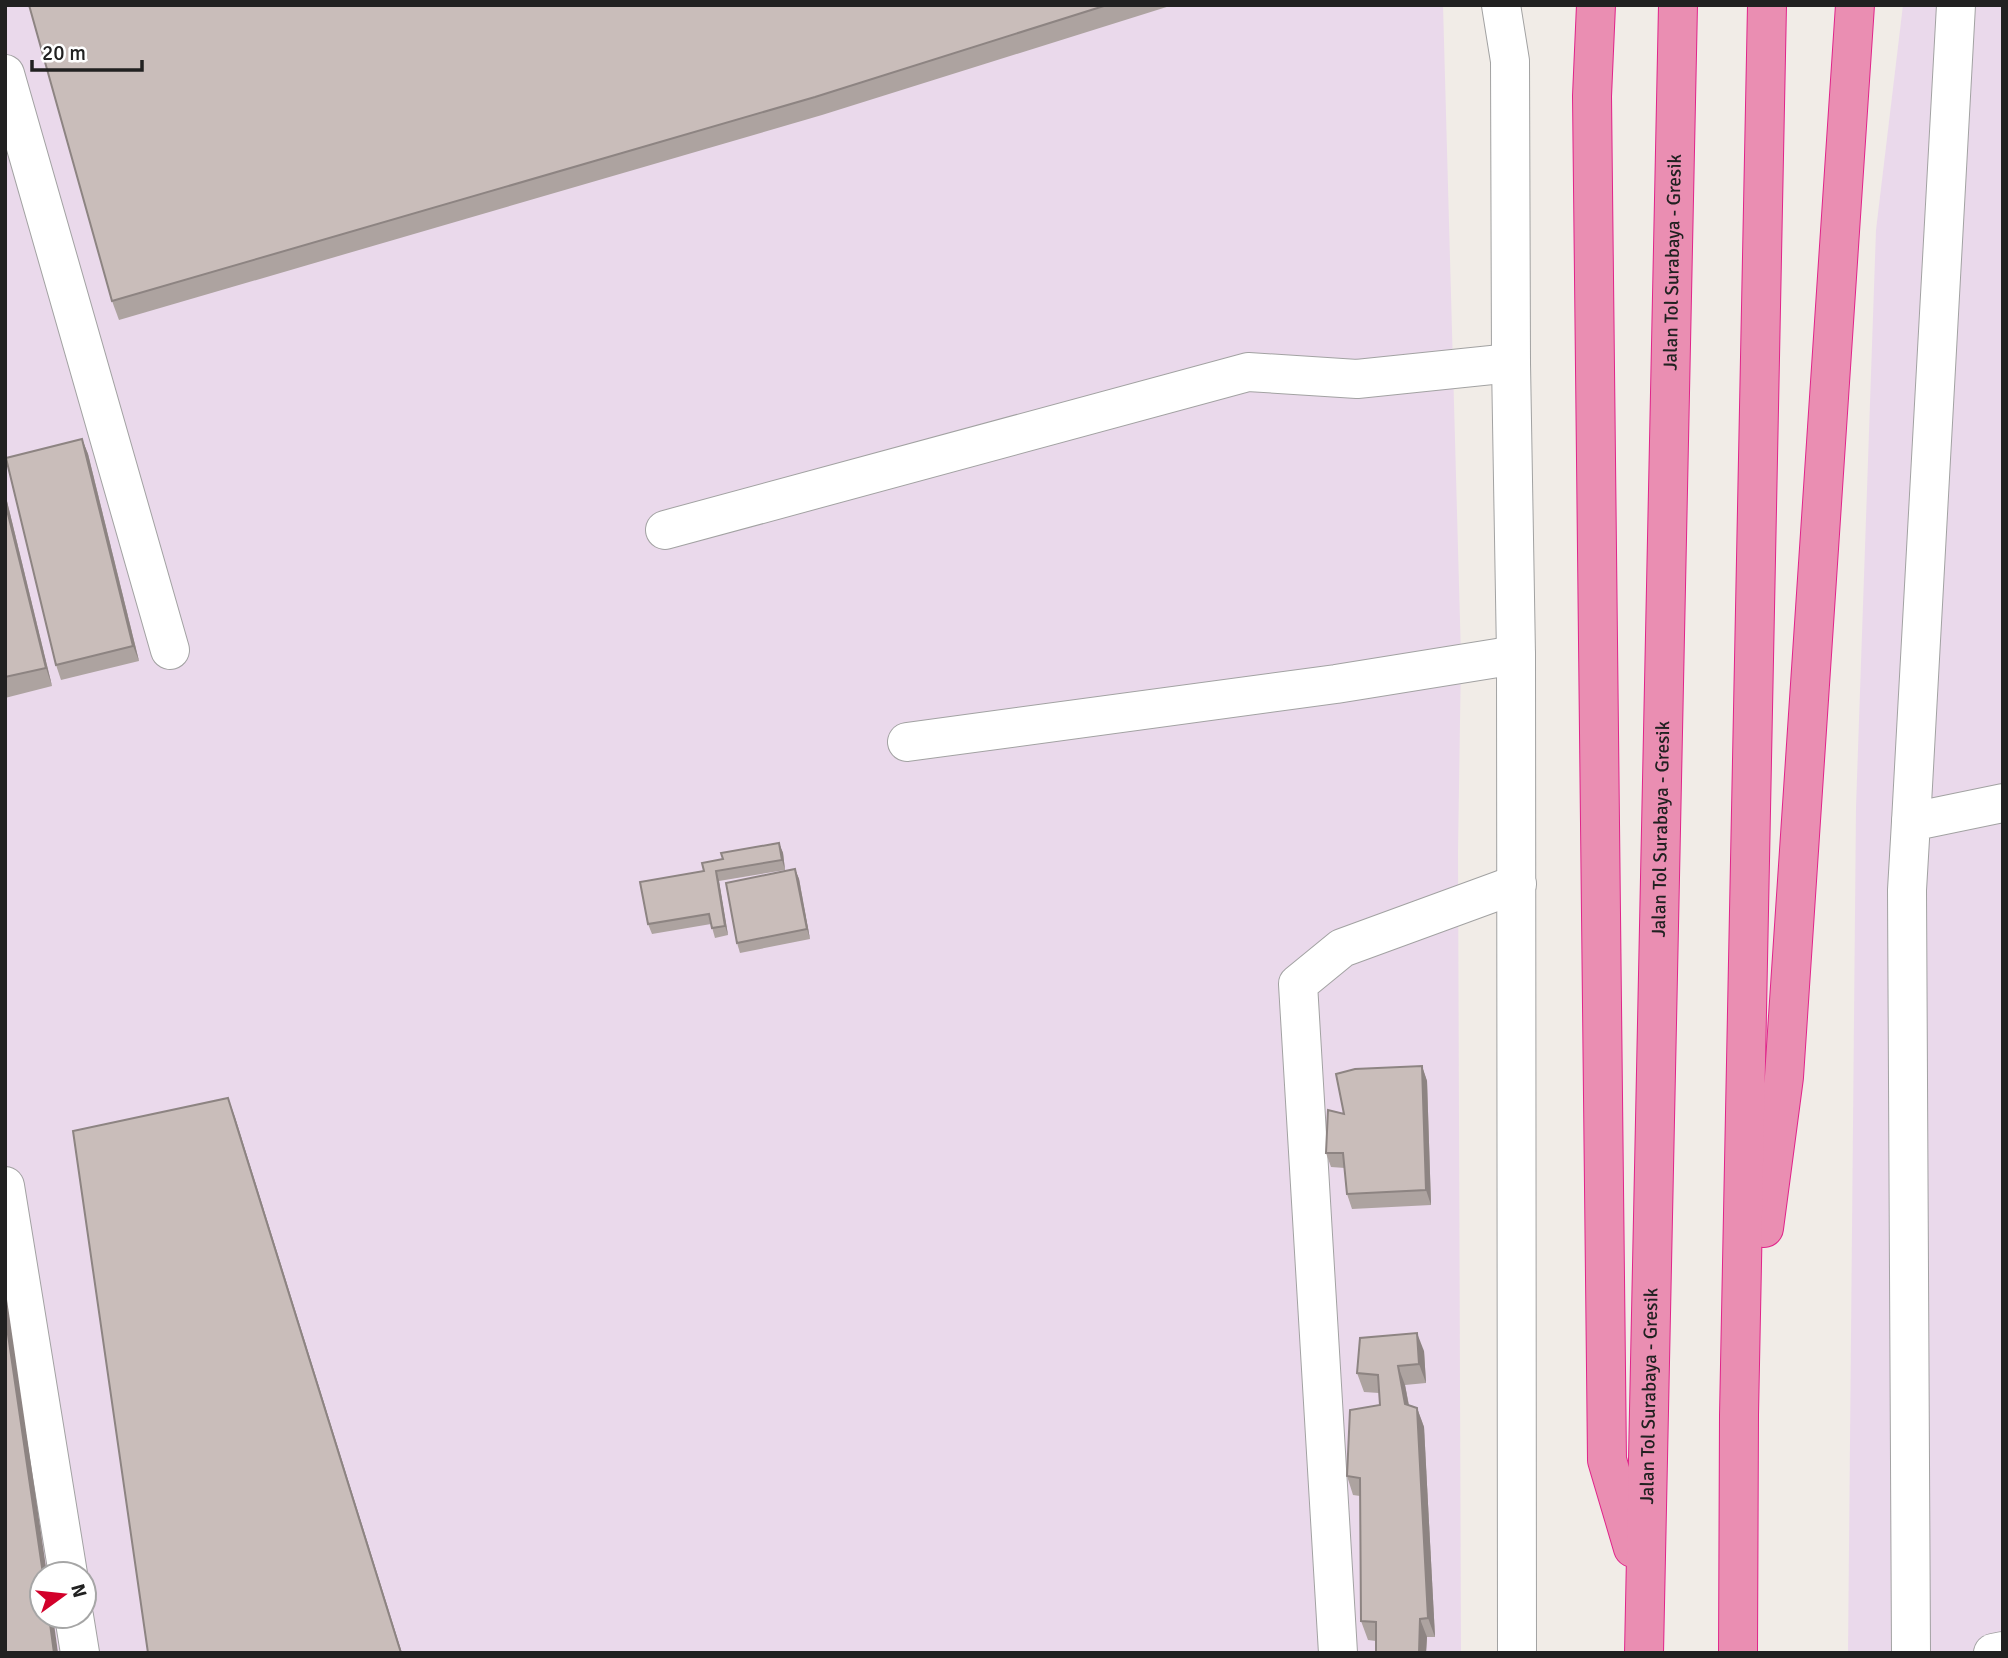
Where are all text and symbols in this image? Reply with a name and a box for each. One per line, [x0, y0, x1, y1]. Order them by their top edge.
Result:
scale bar [32, 28, 142, 72]
text: 20 m [42, 40, 86, 66]
street label: Jalan Tol Surabaya - Gresik [1658, 153, 1687, 371]
street label: Jalan Tol Surabaya - Gresik [1647, 720, 1675, 938]
street label: Jalan Tol Surabaya - Gresik [1635, 1287, 1664, 1505]
north arrow [28, 1560, 98, 1630]
text: N [65, 1581, 92, 1600]

